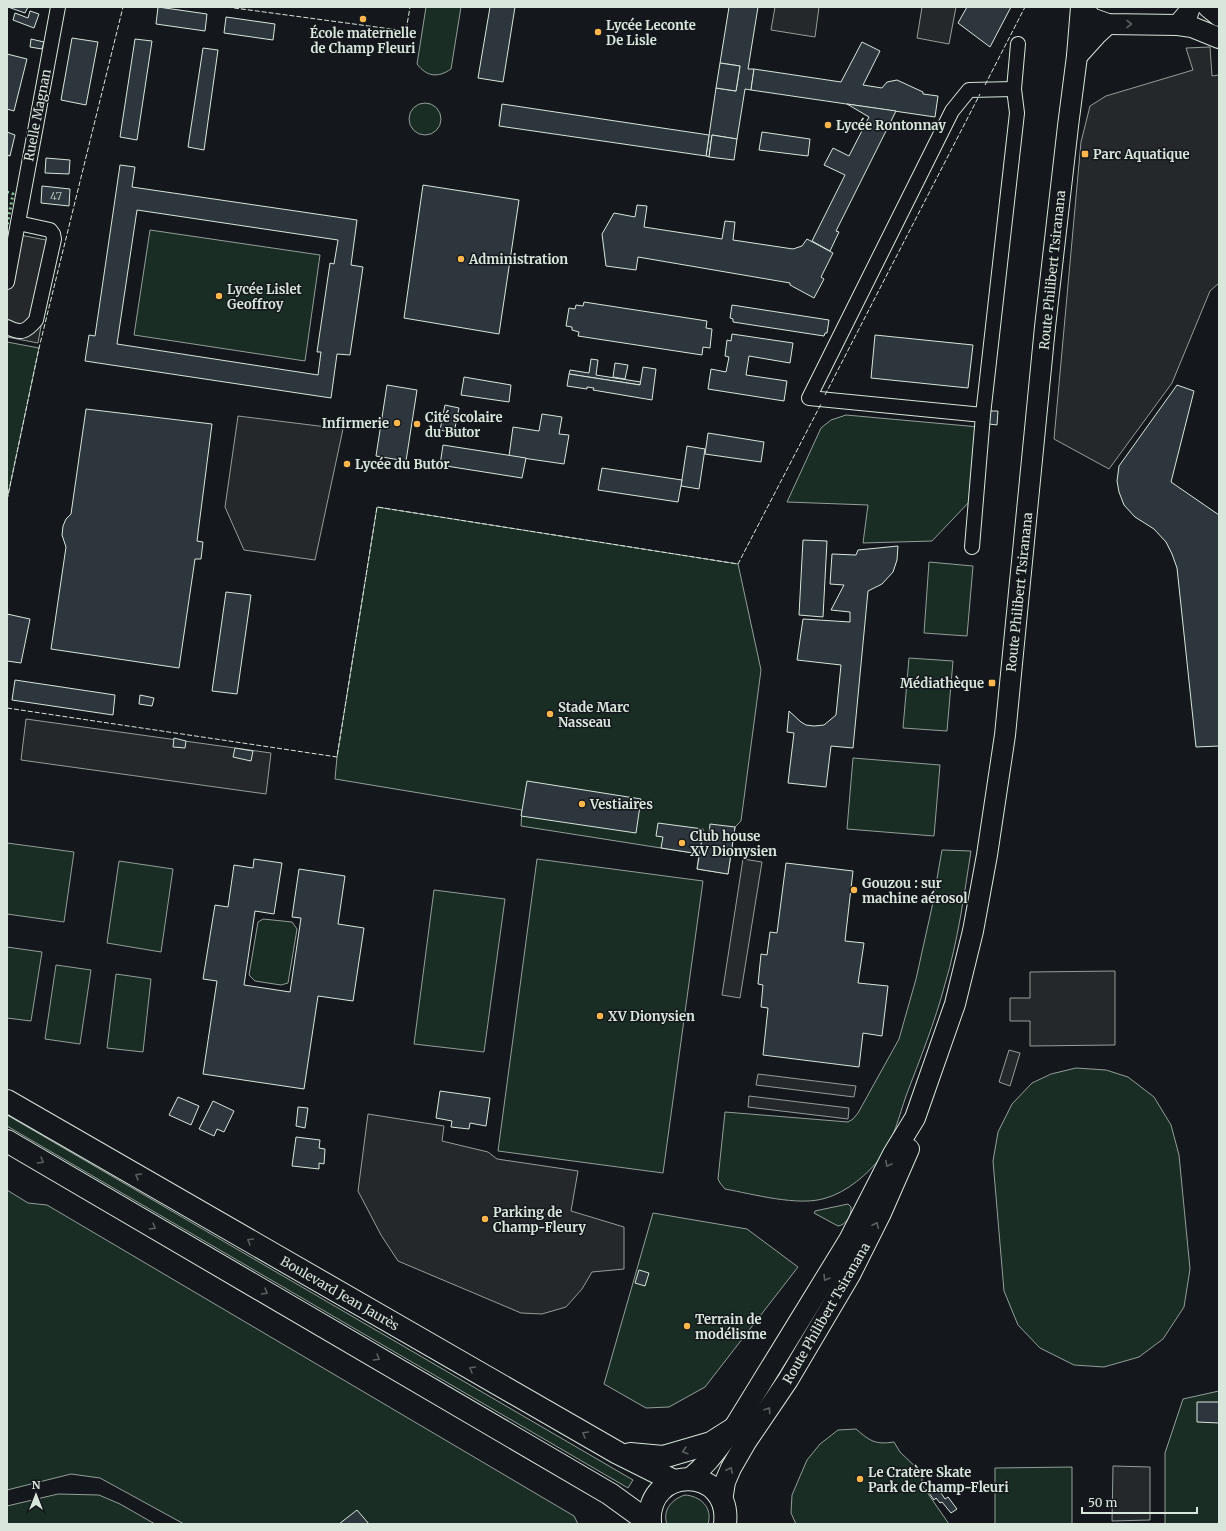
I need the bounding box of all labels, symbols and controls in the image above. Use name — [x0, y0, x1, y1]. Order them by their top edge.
marker: École maternelle de Champ Fleuri — [358, 14, 368, 24]
place label: Lycée Leconte De Lisle — [606, 17, 696, 49]
one-way arrow — [1126, 20, 1132, 28]
place label: École maternelle de Champ Fleuri — [310, 24, 416, 57]
marker: Lycée Leconte De Lisle — [593, 27, 603, 37]
street label: Ruelle Magnan — [20, 67, 55, 163]
place label: Lycée Rontonnay — [836, 117, 946, 134]
marker: Lycée Rontonnay — [823, 120, 833, 130]
place label: Parc Aquatique — [1093, 146, 1190, 163]
marker: Parc Aquatique — [1080, 149, 1090, 159]
house number: 47 — [50, 189, 62, 203]
street label: Route Philibert Tsiranana — [1036, 189, 1069, 351]
place label: Administration — [468, 251, 568, 268]
marker: Administration — [456, 254, 466, 264]
place label: Lycée Lislet Geoffroy — [227, 281, 303, 313]
marker: Lycée Lislet Geoffroy — [214, 291, 224, 301]
place label: Cité scolaire du Butor — [425, 409, 502, 441]
place label: Infirmerie — [322, 415, 389, 432]
marker: Infirmerie — [392, 418, 402, 428]
marker: Cité scolaire du Butor — [412, 419, 422, 429]
place label: Lycée du Butor — [355, 456, 450, 473]
marker: Lycée du Butor — [342, 459, 352, 469]
street label: Route Philibert Tsiranana — [1003, 511, 1036, 673]
place label: Médiathèque — [900, 675, 984, 692]
marker: Médiathèque — [987, 678, 997, 688]
place label: Stade Marc Nasseau — [558, 699, 630, 731]
marker: Stade Marc Nasseau — [545, 709, 555, 719]
place label: Vestiaires — [589, 796, 653, 813]
marker: Vestiaires — [577, 799, 587, 809]
place label: Club house XV Dionysien — [690, 828, 777, 860]
marker: Club house XV Dionysien — [677, 838, 687, 848]
place label: Gouzou : sur machine aérosol — [862, 875, 967, 907]
marker: Gouzou : sur machine aérosol — [849, 885, 859, 895]
place label: XV Dionysien — [608, 1008, 695, 1025]
marker: XV Dionysien — [595, 1011, 605, 1021]
one-way arrow — [37, 1156, 44, 1164]
one-way arrow — [885, 1160, 892, 1167]
one-way arrow — [135, 1174, 142, 1181]
place label: Parking de Champ-Fleury — [493, 1204, 586, 1236]
marker: Parking de Champ-Fleury — [480, 1214, 490, 1224]
one-way arrow — [149, 1222, 156, 1229]
one-way arrow — [871, 1222, 879, 1229]
one-way arrow — [247, 1239, 254, 1246]
street label: Route Philibert Tsiranana — [779, 1240, 874, 1387]
street label: Boulevard Jean Jaurès — [277, 1253, 402, 1334]
one-way arrow — [823, 1274, 830, 1281]
one-way arrow — [261, 1288, 268, 1295]
place label: Terrain de modélisme — [695, 1311, 767, 1343]
marker: Terrain de modélisme — [682, 1321, 692, 1331]
one-way arrow — [373, 1353, 380, 1360]
one-way arrow — [469, 1366, 476, 1373]
one-way arrow — [763, 1407, 770, 1414]
one-way arrow — [582, 1431, 589, 1438]
one-way arrow — [682, 1446, 689, 1455]
place label: Le Cratère Skate Park de Champ-Fleuri — [868, 1464, 1009, 1496]
one-way arrow — [725, 1467, 733, 1474]
marker: Le Cratère Skate Park de Champ-Fleuri — [855, 1474, 865, 1484]
north arrow — [16, 1475, 56, 1515]
text: N — [32, 1478, 41, 1492]
scale bar — [1082, 1489, 1197, 1515]
text: 50 m — [1088, 1495, 1117, 1510]

